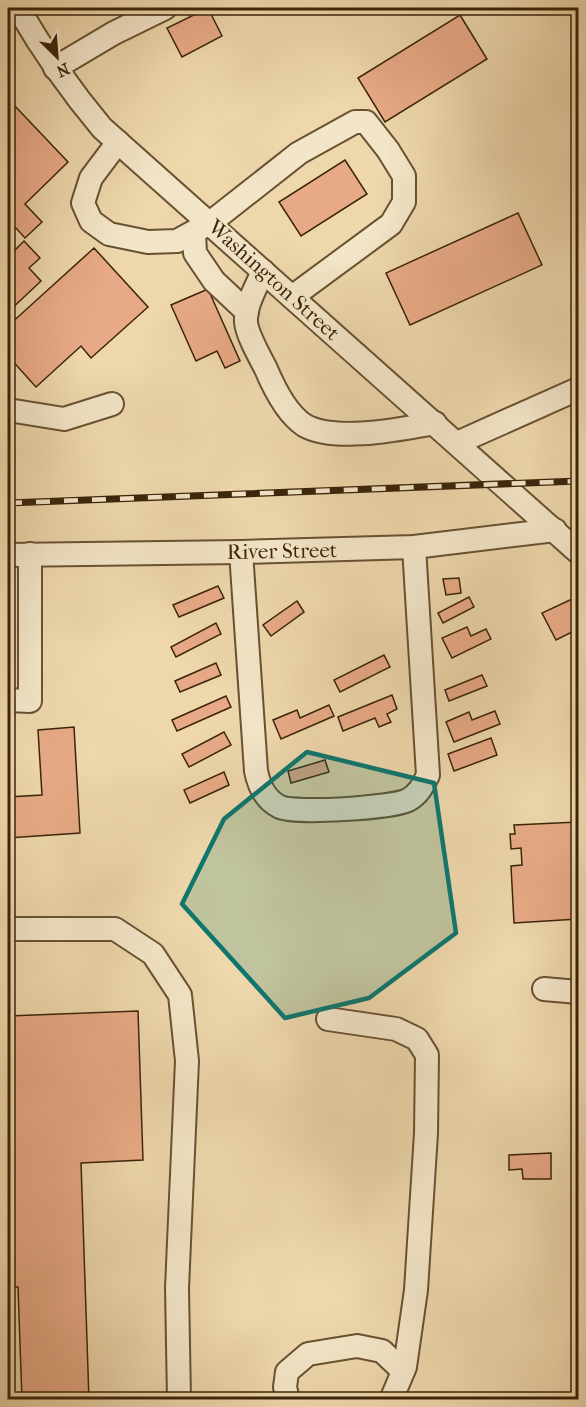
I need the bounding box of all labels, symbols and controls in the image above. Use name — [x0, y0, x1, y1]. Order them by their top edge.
north arrow — [27, 27, 87, 87]
text: N — [53, 59, 73, 82]
street label: Washington Street — [203, 214, 345, 346]
street label: River Street — [227, 538, 338, 564]

